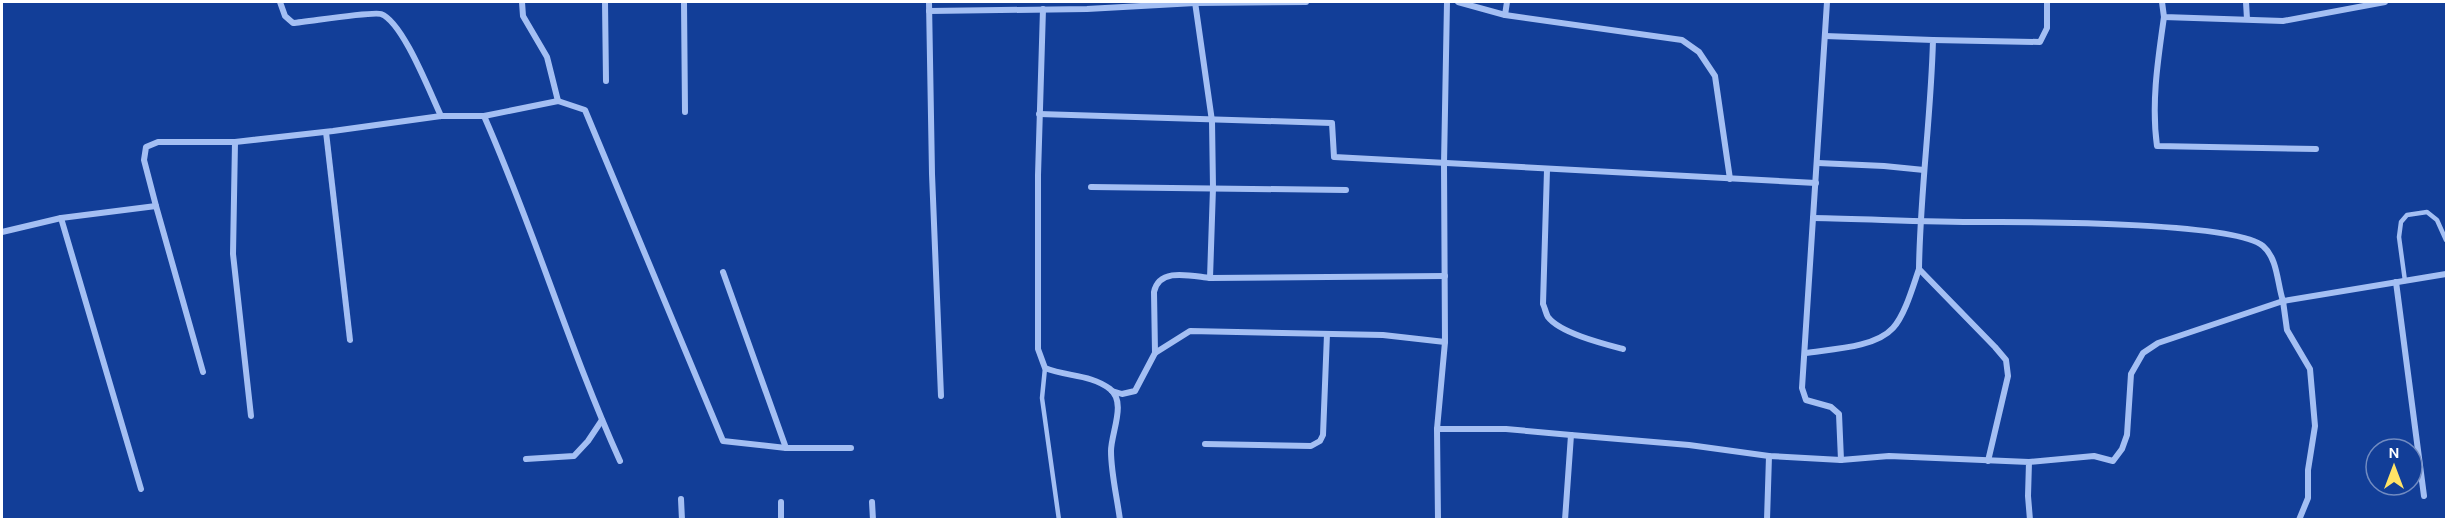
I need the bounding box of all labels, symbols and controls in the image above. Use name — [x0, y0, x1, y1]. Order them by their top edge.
north arrow — [2364, 437, 2424, 497]
text: N — [2388, 443, 2400, 462]

